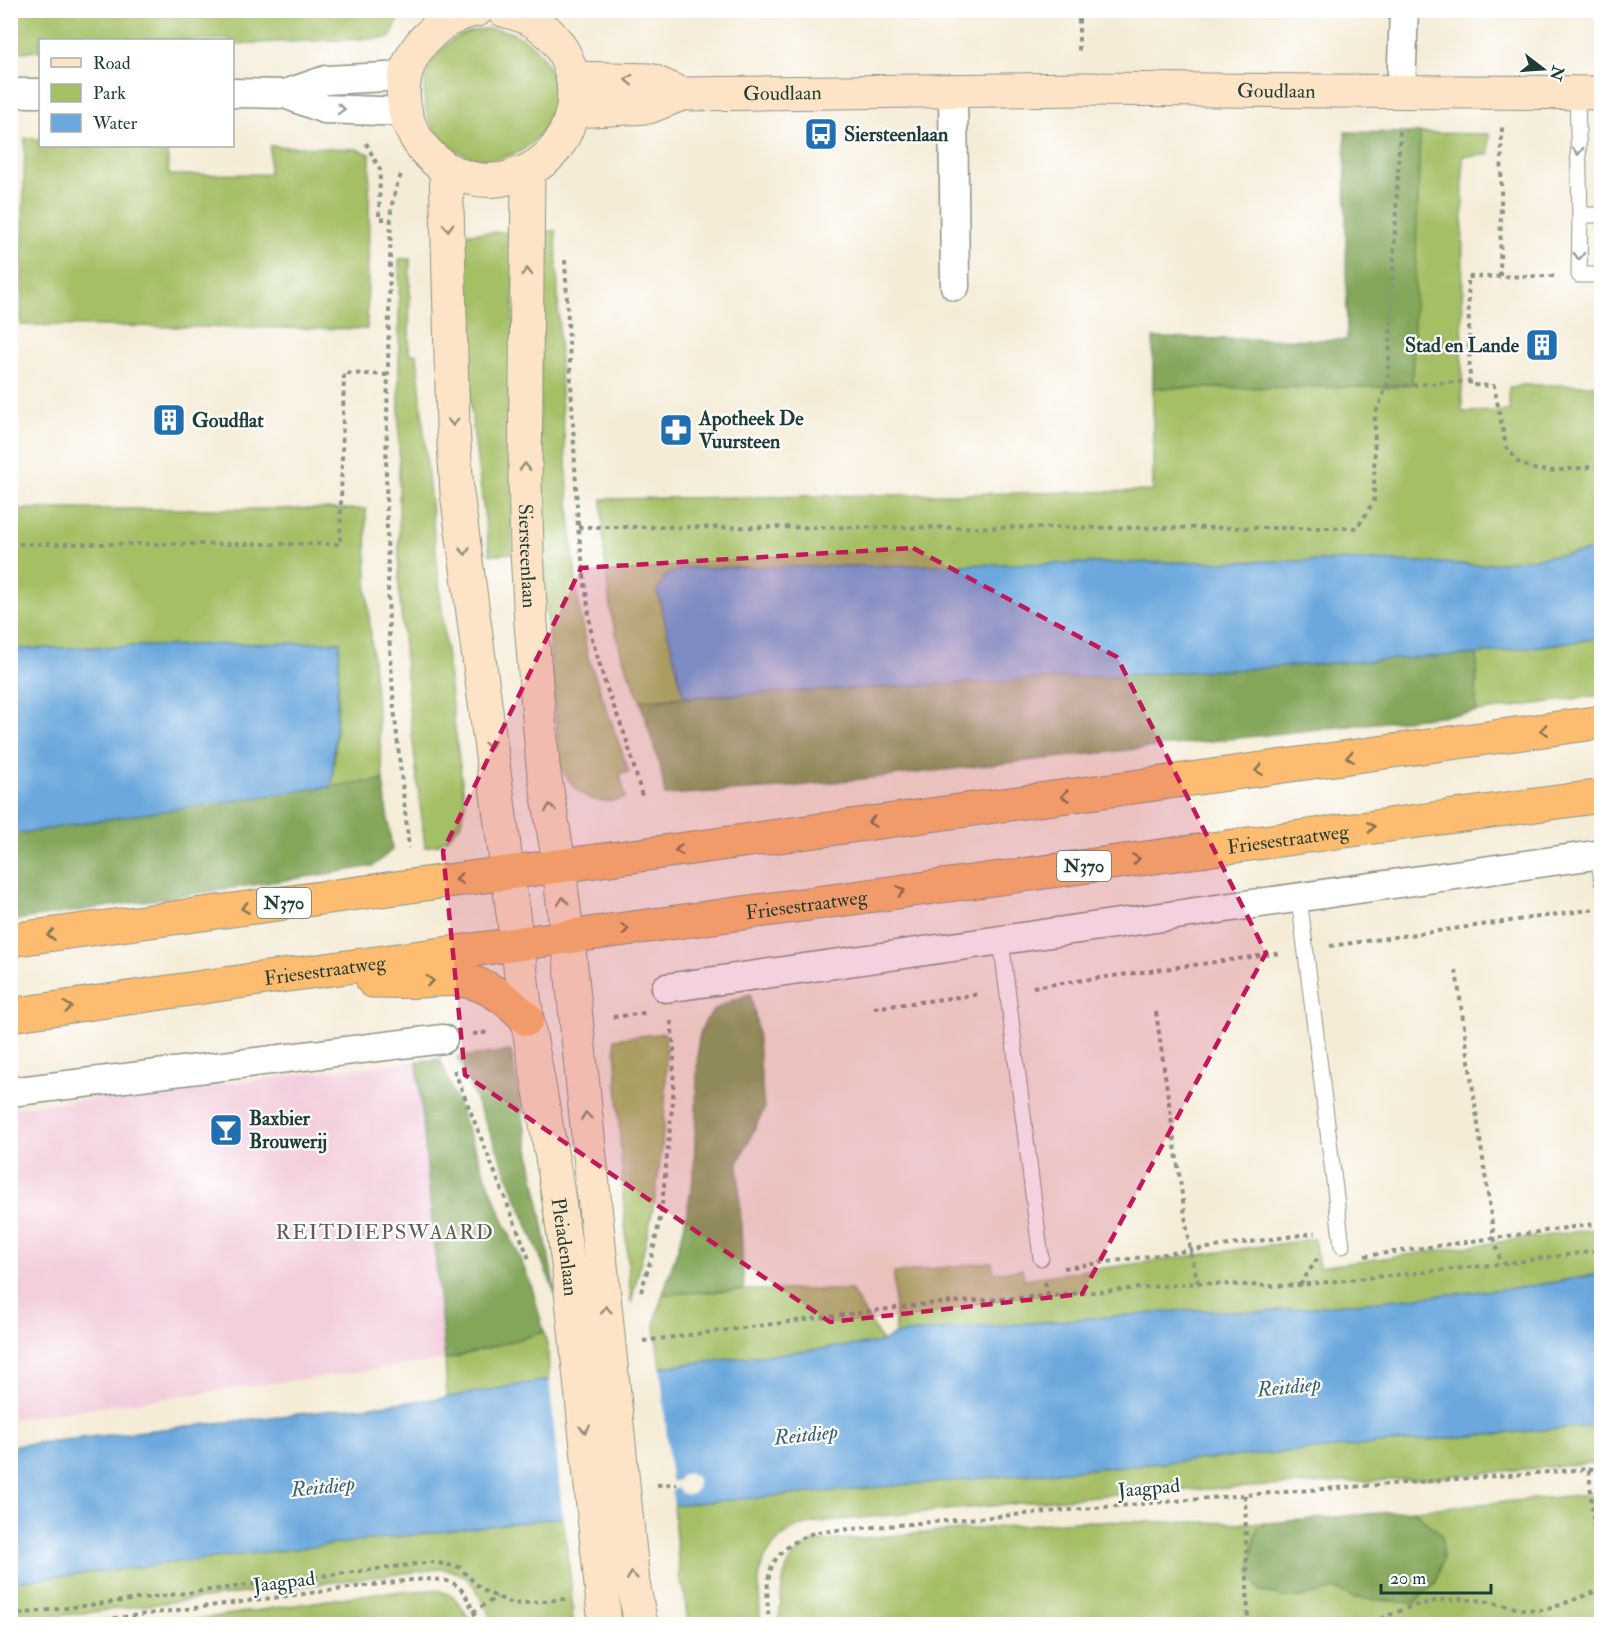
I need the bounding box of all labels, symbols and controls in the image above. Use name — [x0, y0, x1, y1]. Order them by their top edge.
legend — [39, 39, 234, 147]
north arrow — [1513, 39, 1573, 99]
text: Road — [93, 52, 131, 75]
text: N — [1545, 62, 1568, 84]
one-way arrow — [624, 73, 633, 86]
street label: Goudlaan — [1237, 78, 1316, 103]
street label: Goudlaan — [743, 80, 822, 106]
text: Park — [93, 82, 126, 105]
one-way arrow — [336, 103, 345, 116]
text: Water — [92, 112, 137, 135]
bus stop icon: Siersteenlaan — [803, 116, 839, 152]
place label: Siersteenlaan — [844, 122, 949, 147]
one-way arrow — [1572, 147, 1584, 156]
one-way arrow — [441, 223, 454, 232]
one-way arrow — [1573, 252, 1585, 261]
one-way arrow — [521, 267, 533, 276]
building icon: Stad en Lande — [1524, 327, 1560, 363]
place label: Stad en Lande — [1405, 333, 1520, 358]
building icon: Goudflat — [151, 402, 187, 438]
place label: Apotheek De Vuursteen — [698, 406, 804, 454]
place label: Goudflat — [192, 408, 264, 433]
pharmacy icon: Apotheek De Vuursteen — [658, 412, 694, 448]
one-way arrow — [446, 418, 459, 427]
one-way arrow — [519, 462, 531, 471]
street label: Siersteenlaan — [513, 503, 543, 609]
one-way arrow — [458, 547, 471, 556]
one-way arrow — [1539, 723, 1548, 735]
one-way arrow — [483, 740, 496, 749]
one-way arrow — [1346, 750, 1355, 762]
one-way arrow — [1254, 763, 1263, 775]
one-way arrow — [1061, 789, 1070, 801]
one-way arrow — [544, 803, 556, 812]
one-way arrow — [867, 815, 877, 828]
street label: Friesestraatweg — [1226, 818, 1351, 859]
one-way arrow — [1366, 822, 1375, 834]
one-way arrow — [674, 843, 684, 855]
road number: N370 — [1057, 851, 1111, 881]
one-way arrow — [1131, 854, 1141, 866]
one-way arrow — [454, 873, 463, 885]
street label: Friesestraatweg — [744, 884, 870, 925]
one-way arrow — [897, 886, 906, 898]
road number: N370 — [257, 888, 311, 918]
one-way arrow — [557, 897, 569, 906]
one-way arrow — [240, 902, 249, 914]
one-way arrow — [620, 923, 629, 936]
one-way arrow — [47, 928, 56, 940]
street label: Friesestraatweg — [262, 949, 388, 991]
one-way arrow — [425, 974, 434, 987]
one-way arrow — [64, 1001, 73, 1013]
place label: Baxbier Brouwerij — [249, 1106, 327, 1154]
one-way arrow — [580, 1111, 593, 1121]
bar icon: Baxbier Brouwerij — [208, 1112, 244, 1148]
street label: Pleiadenlaan — [546, 1196, 584, 1297]
district label: REITDIEPSWAARD — [276, 1219, 494, 1246]
one-way arrow — [600, 1305, 612, 1315]
water label: Reitdiep — [1255, 1370, 1322, 1404]
water label: Reitdiep — [772, 1418, 839, 1452]
one-way arrow — [578, 1425, 591, 1434]
water label: Reitdiep — [289, 1470, 356, 1504]
street label: Jaagpad — [1116, 1473, 1181, 1504]
scale bar — [1381, 1557, 1490, 1595]
street label: Jaagpad — [251, 1566, 317, 1599]
text: 20 m — [1390, 1567, 1426, 1590]
one-way arrow — [627, 1571, 639, 1580]

